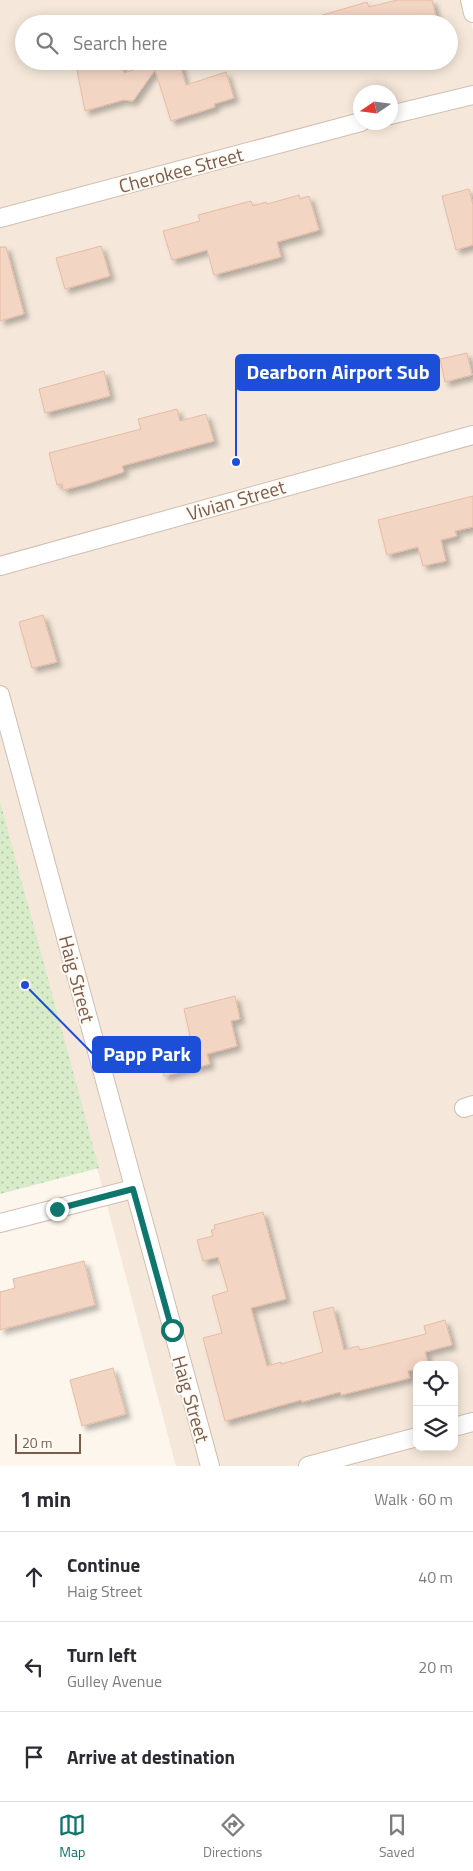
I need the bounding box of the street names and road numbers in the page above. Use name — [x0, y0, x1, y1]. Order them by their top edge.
street label: Cherokee Street — [115, 139, 247, 200]
street label: Vivian Street — [183, 472, 289, 527]
street label: Haig Street — [52, 932, 103, 1026]
street label: Haig Street — [165, 1352, 218, 1446]

